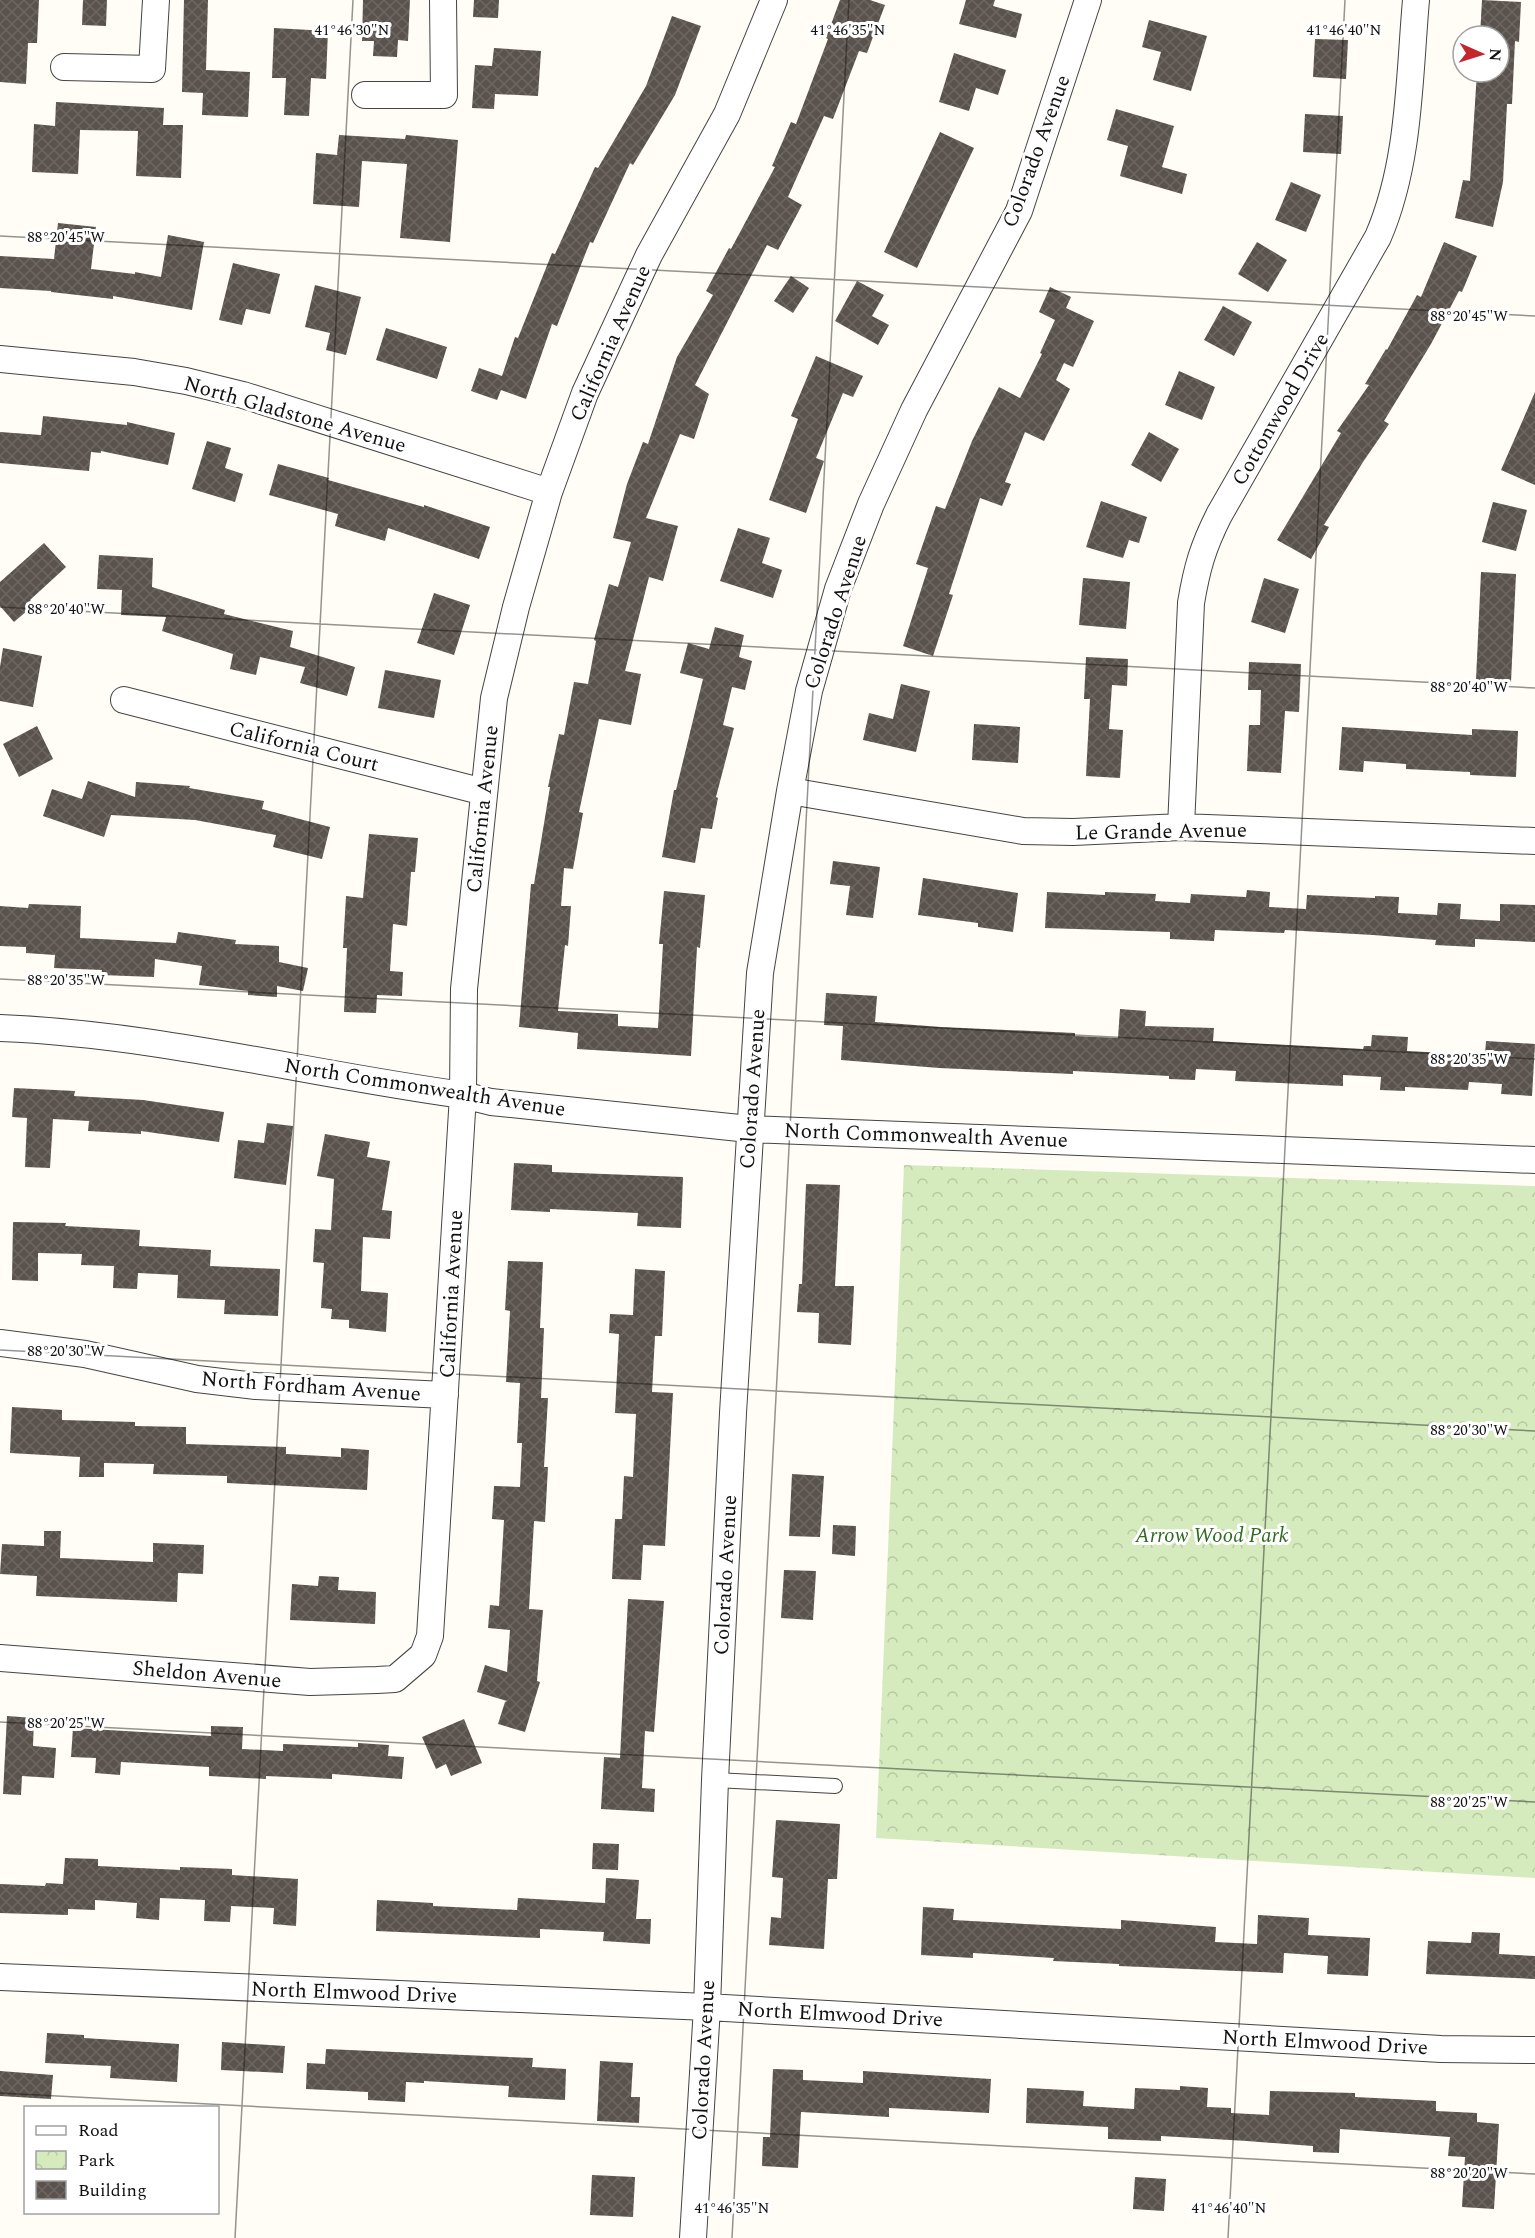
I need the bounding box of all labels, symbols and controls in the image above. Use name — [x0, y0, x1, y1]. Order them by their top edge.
text: 41°46'30"N — [315, 19, 390, 42]
text: 41°46'35"N — [811, 19, 886, 42]
text: 41°46'40"N — [1307, 19, 1382, 42]
north arrow — [1451, 24, 1511, 84]
text: N — [1483, 48, 1507, 62]
street label: Colorado Avenue — [994, 70, 1079, 232]
text: 88°20'45"W — [27, 226, 105, 249]
street label: California Avenue — [562, 260, 660, 427]
text: 88°20'45"W — [1430, 305, 1508, 328]
street label: Cottonwood Drive — [1224, 327, 1338, 492]
street label: North Gladstone Avenue — [180, 368, 410, 462]
street label: Colorado Avenue — [796, 531, 876, 694]
text: 88°20'40"W — [27, 598, 105, 621]
text: 88°20'40"W — [1430, 676, 1508, 699]
street label: California Court — [225, 713, 382, 781]
street label: California Avenue — [458, 724, 508, 895]
street label: Le Grande Avenue — [1075, 814, 1247, 850]
text: 88°20'35"W — [27, 969, 105, 992]
street label: Colorado Avenue — [731, 1008, 775, 1170]
text: 88°20'35"W — [1430, 1048, 1508, 1071]
street label: North Commonwealth Avenue — [282, 1050, 568, 1126]
street label: North Commonwealth Avenue — [783, 1115, 1068, 1157]
street label: California Avenue — [432, 1209, 472, 1379]
text: 88°20'30"W — [27, 1340, 105, 1363]
street label: North Fordham Avenue — [200, 1363, 422, 1411]
text: 88°20'30"W — [1430, 1419, 1508, 1442]
street label: Colorado Avenue — [706, 1494, 746, 1656]
park label: Arrow Wood Park — [1134, 1520, 1289, 1552]
street label: Sheldon Avenue — [131, 1653, 283, 1697]
text: 88°20'25"W — [27, 1712, 105, 1735]
text: 88°20'25"W — [1430, 1791, 1508, 1814]
street label: North Elmwood Drive — [250, 1973, 458, 2013]
street label: Colorado Avenue — [684, 1979, 724, 2141]
street label: North Elmwood Drive — [736, 1994, 944, 2036]
street label: North Elmwood Drive — [1221, 2022, 1429, 2064]
legend — [24, 2106, 219, 2214]
text: Road — [78, 2117, 119, 2144]
text: Park — [78, 2147, 115, 2174]
text: 88°20'20"W — [1430, 2162, 1508, 2185]
text: Building — [78, 2177, 147, 2204]
text: 41°46'35"N — [695, 2197, 770, 2220]
text: 41°46'40"N — [1192, 2197, 1267, 2220]

